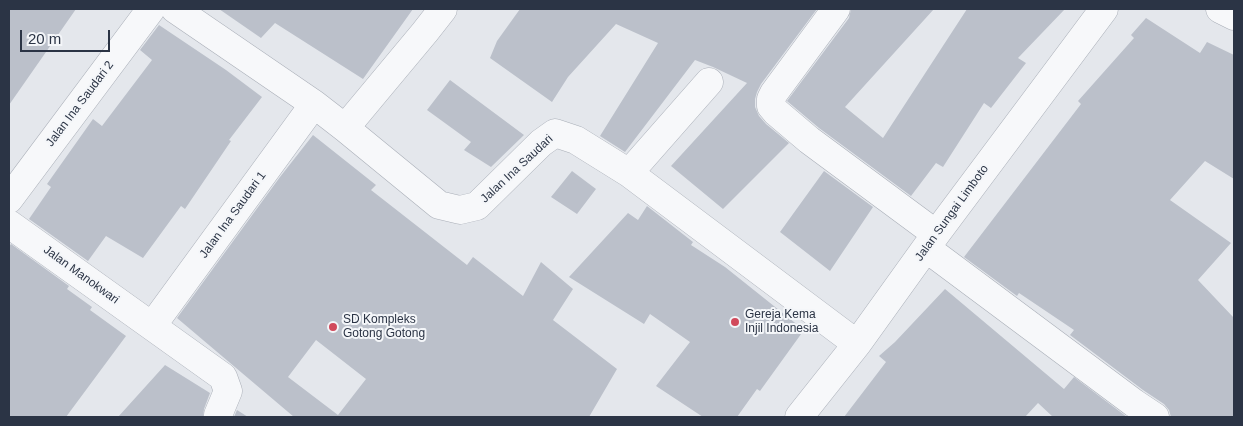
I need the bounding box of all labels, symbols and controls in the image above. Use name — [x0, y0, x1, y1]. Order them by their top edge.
scale bar — [22, 20, 112, 52]
text: 20 m — [28, 30, 61, 47]
street label: Jalan Ina Saudari 2 — [43, 58, 117, 150]
street label: Jalan Ina Saudari — [478, 132, 556, 206]
street label: Jalan Sungai Limboto — [912, 162, 992, 264]
street label: Jalan Ina Saudari 1 — [197, 169, 269, 261]
street label: Jalan Manokwari — [40, 243, 122, 307]
place label: Gereja Kema Injil Indonesia — [745, 308, 818, 336]
place label: SD Kompleks Gotong Gotong — [343, 313, 425, 341]
marker: Gereja Kema Injil Indonesia — [729, 316, 741, 328]
marker: SD Kompleks Gotong Gotong — [327, 321, 339, 333]

